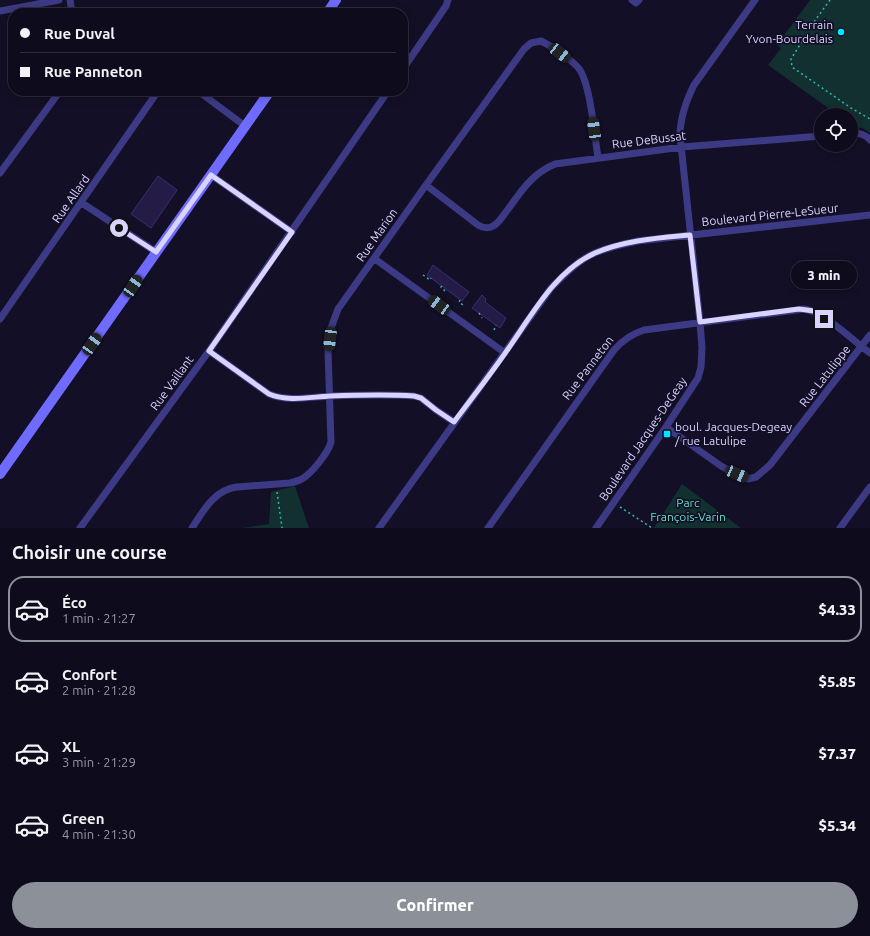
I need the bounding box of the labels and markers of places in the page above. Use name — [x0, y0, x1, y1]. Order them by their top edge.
place label: Terrain Yvon-Bourdelais — [746, 18, 833, 45]
marker: Terrain Yvon-Bourdelais — [836, 27, 846, 37]
place label: boul. Jacques-Degeay / rue Latulipe — [674, 420, 792, 447]
marker: boul. Jacques-Degeay / rue Latulipe — [662, 429, 672, 439]

